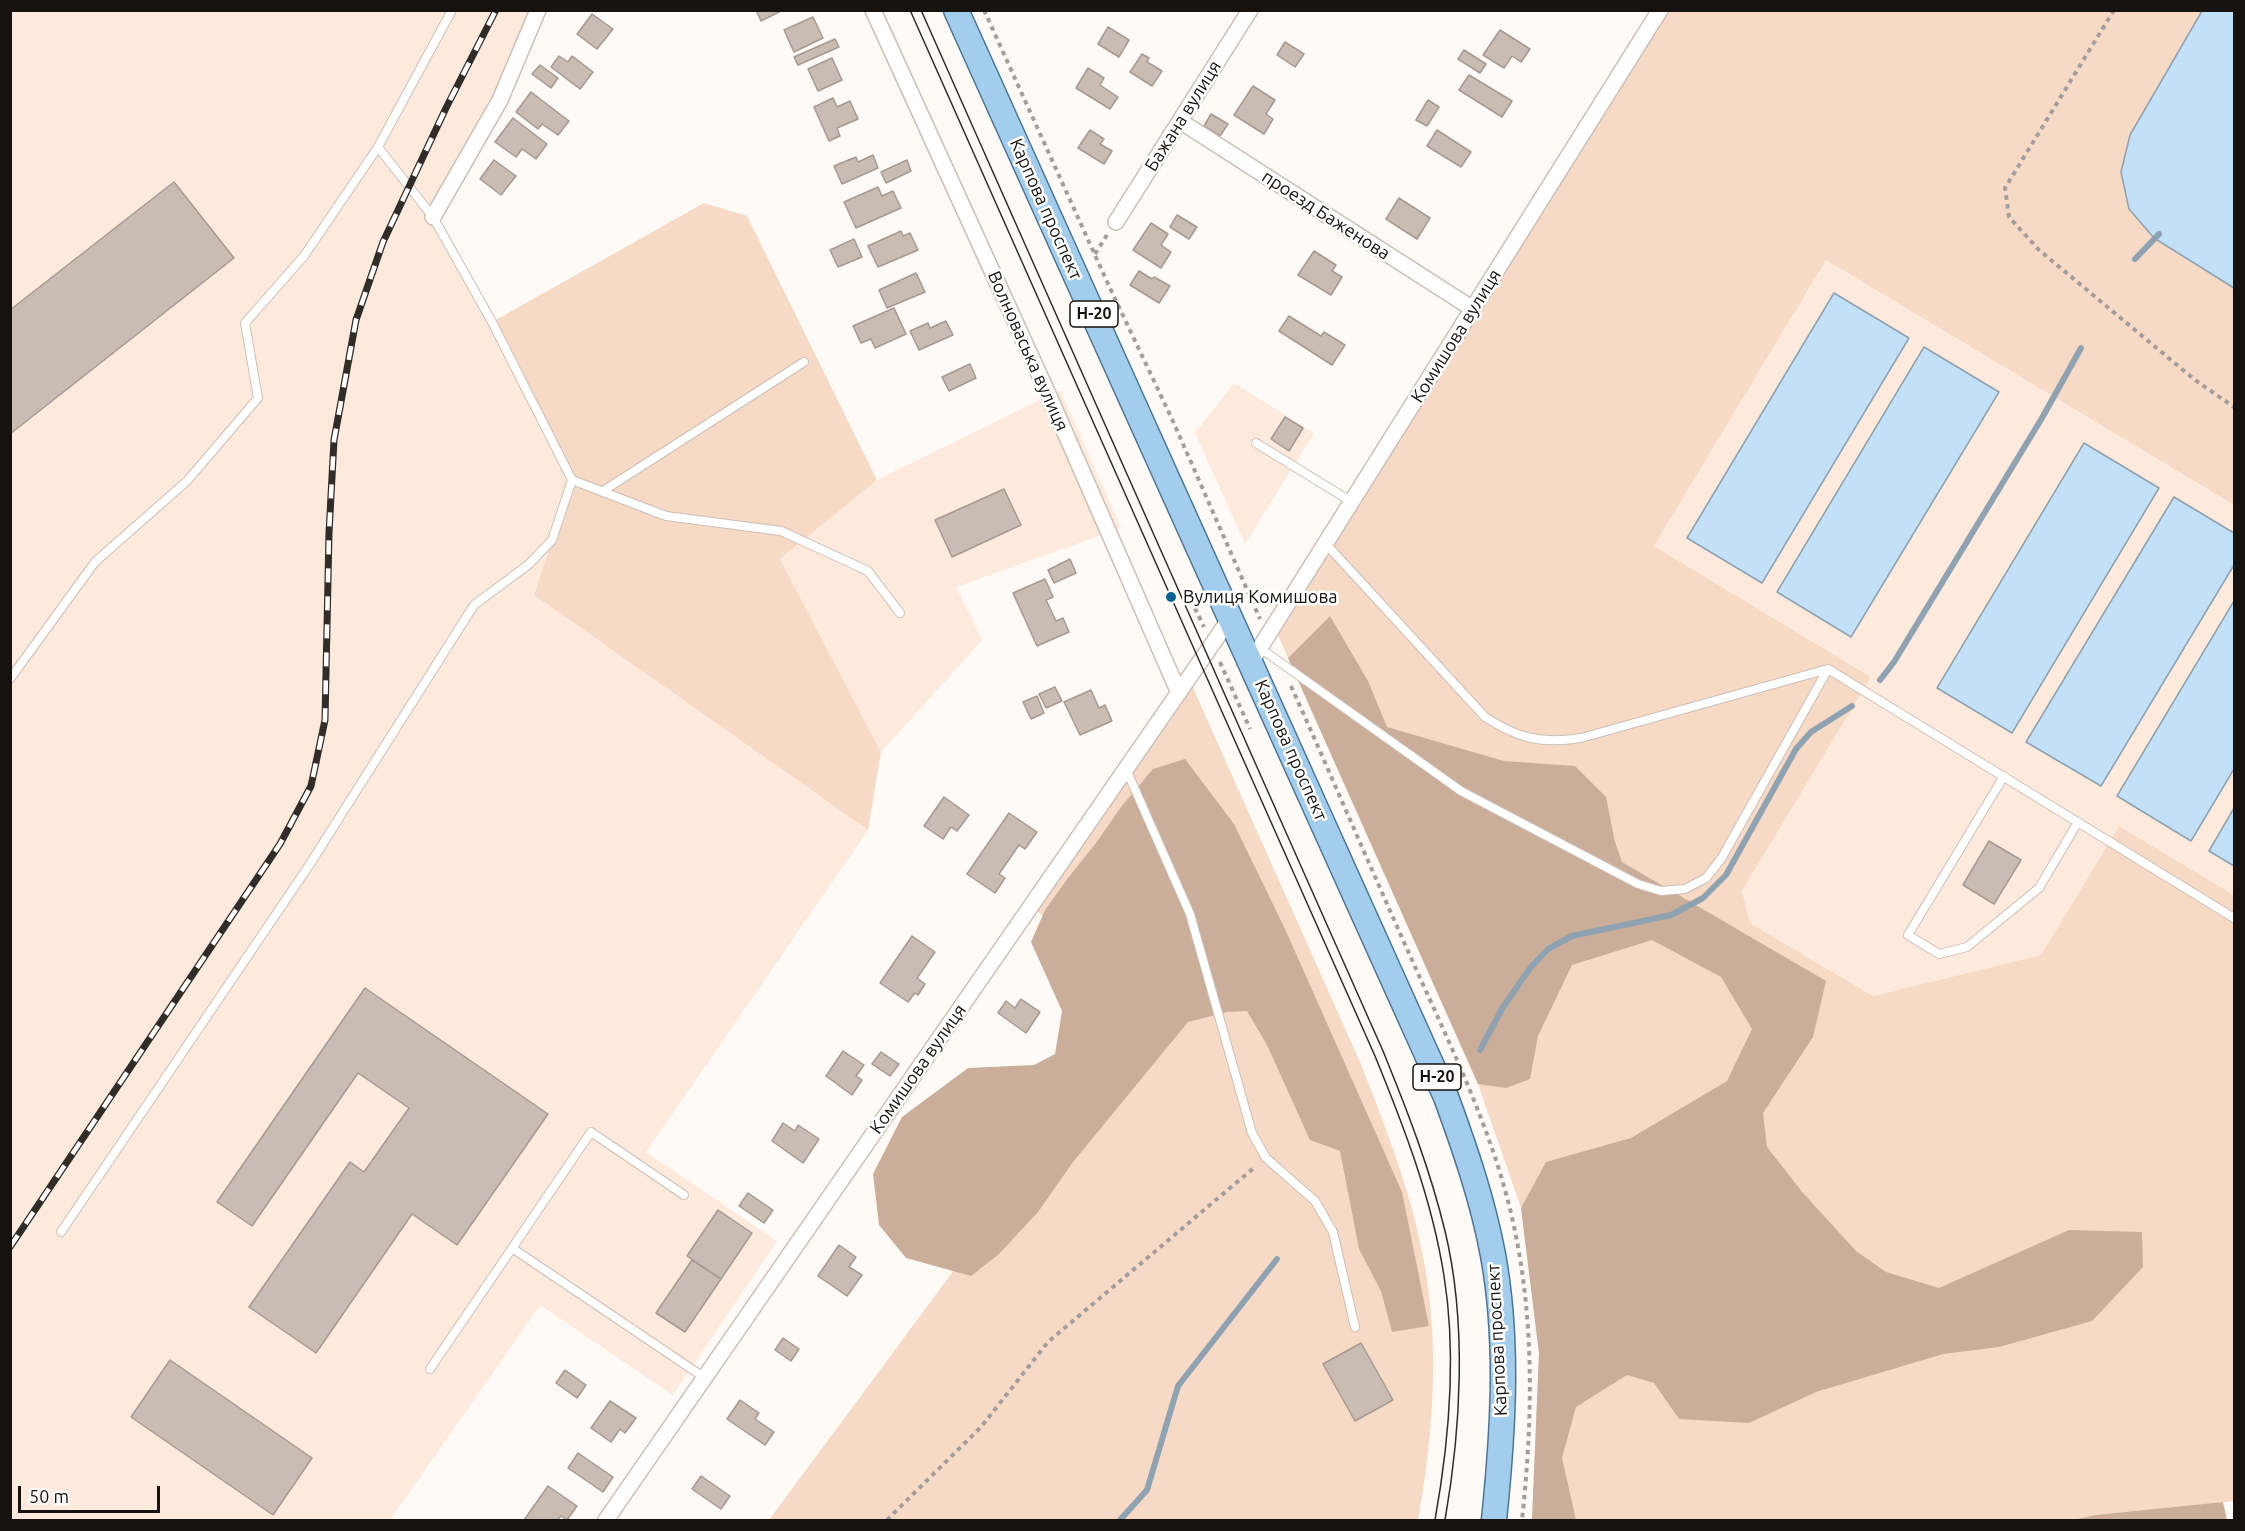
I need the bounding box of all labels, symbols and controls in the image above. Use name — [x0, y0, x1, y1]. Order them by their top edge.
street label: Бажана вулиця — [1140, 57, 1226, 175]
street label: Карпова проспект — [1005, 135, 1087, 283]
street label: проезд Баженова — [1258, 166, 1394, 264]
street label: Комишова вулиця — [1406, 265, 1506, 407]
street label: Волноваська вулиця — [983, 268, 1073, 434]
road number: Н-20 — [1070, 301, 1118, 327]
place label: Вулиця Комишова — [1183, 586, 1338, 608]
marker: Вулиця Комишова — [1164, 590, 1178, 604]
street label: Карпова проспект — [1250, 676, 1332, 824]
street label: Комишова вулиця — [865, 1000, 971, 1138]
road number: Н-20 — [1413, 1064, 1461, 1090]
street label: Карпова проспект — [1482, 1263, 1512, 1417]
scale bar — [21, 1474, 164, 1512]
text: 50 m — [29, 1486, 69, 1506]

